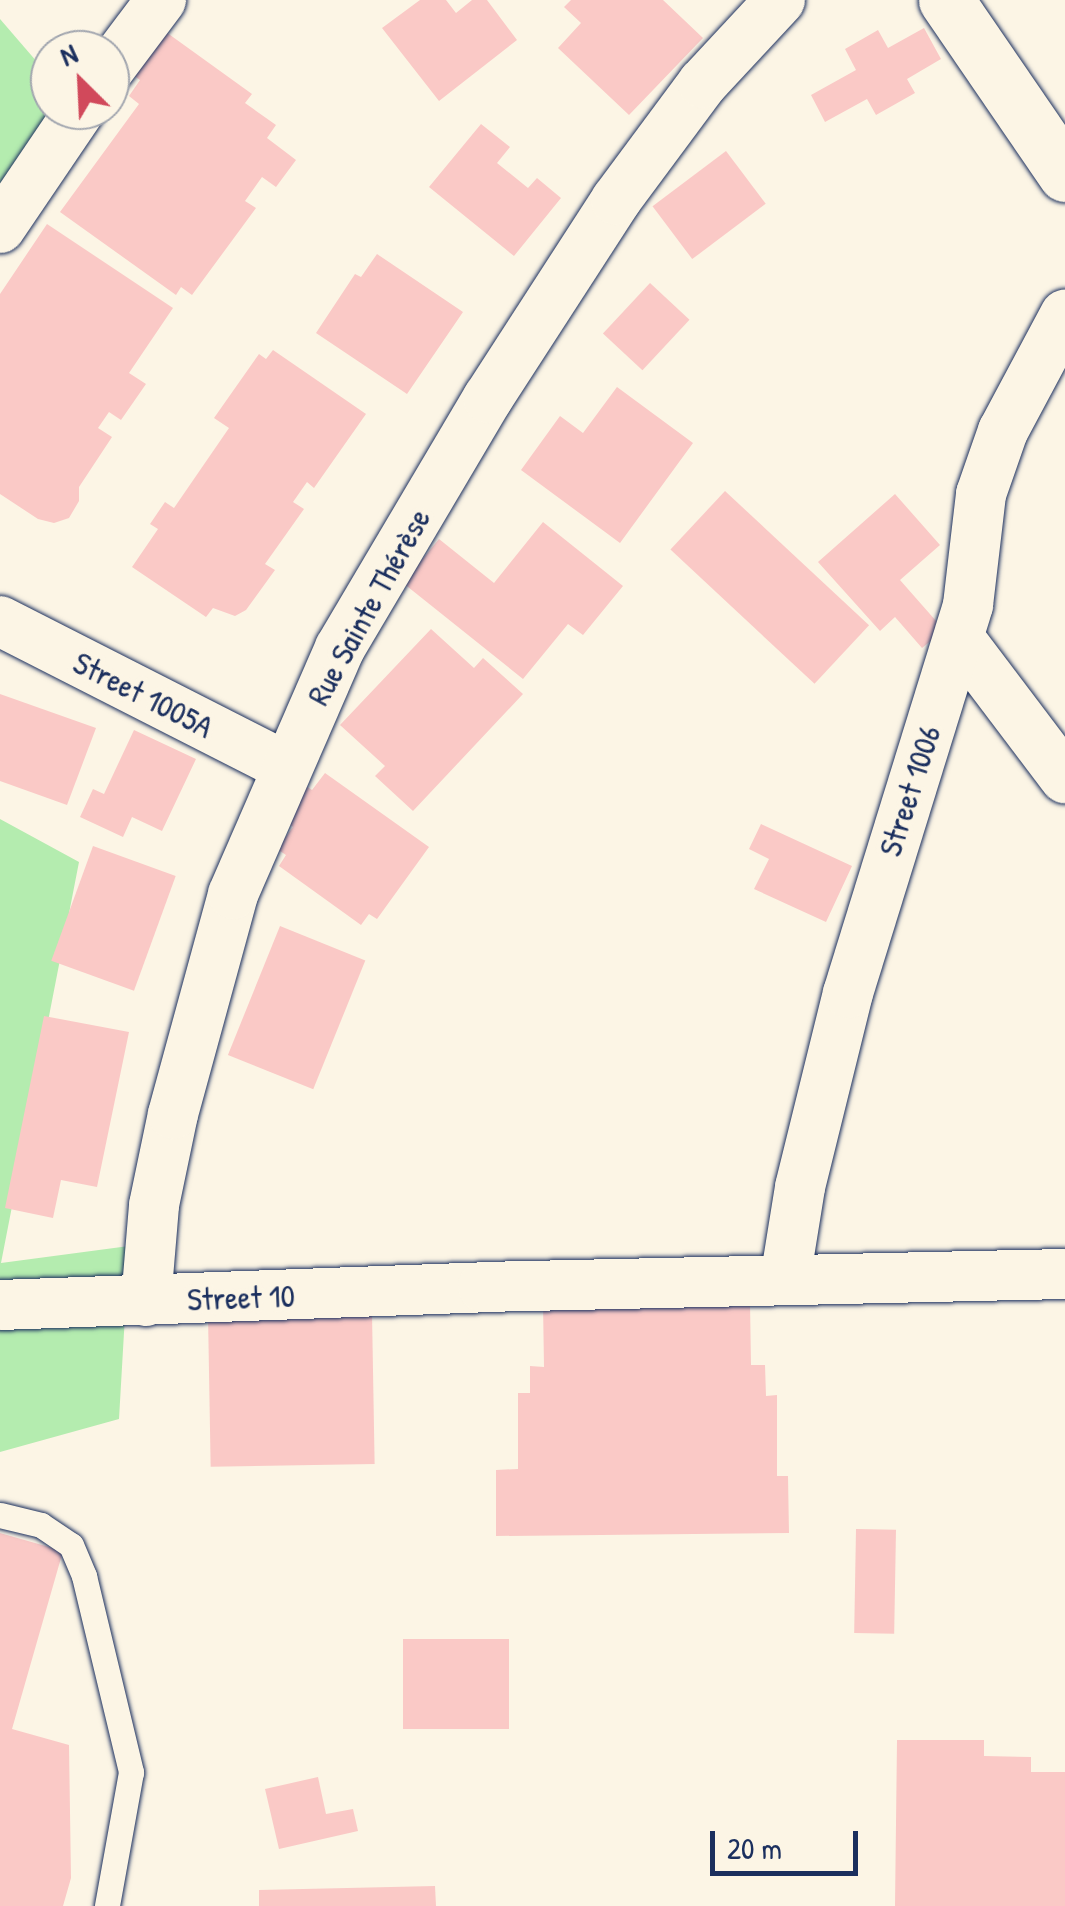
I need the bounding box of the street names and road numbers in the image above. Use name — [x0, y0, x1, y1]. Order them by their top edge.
street label: Rue Sainte Thérèse — [299, 502, 439, 712]
street label: Street 1005A — [67, 644, 219, 746]
street label: Street 1006 — [871, 721, 949, 861]
street label: Street 10 — [186, 1277, 296, 1319]

